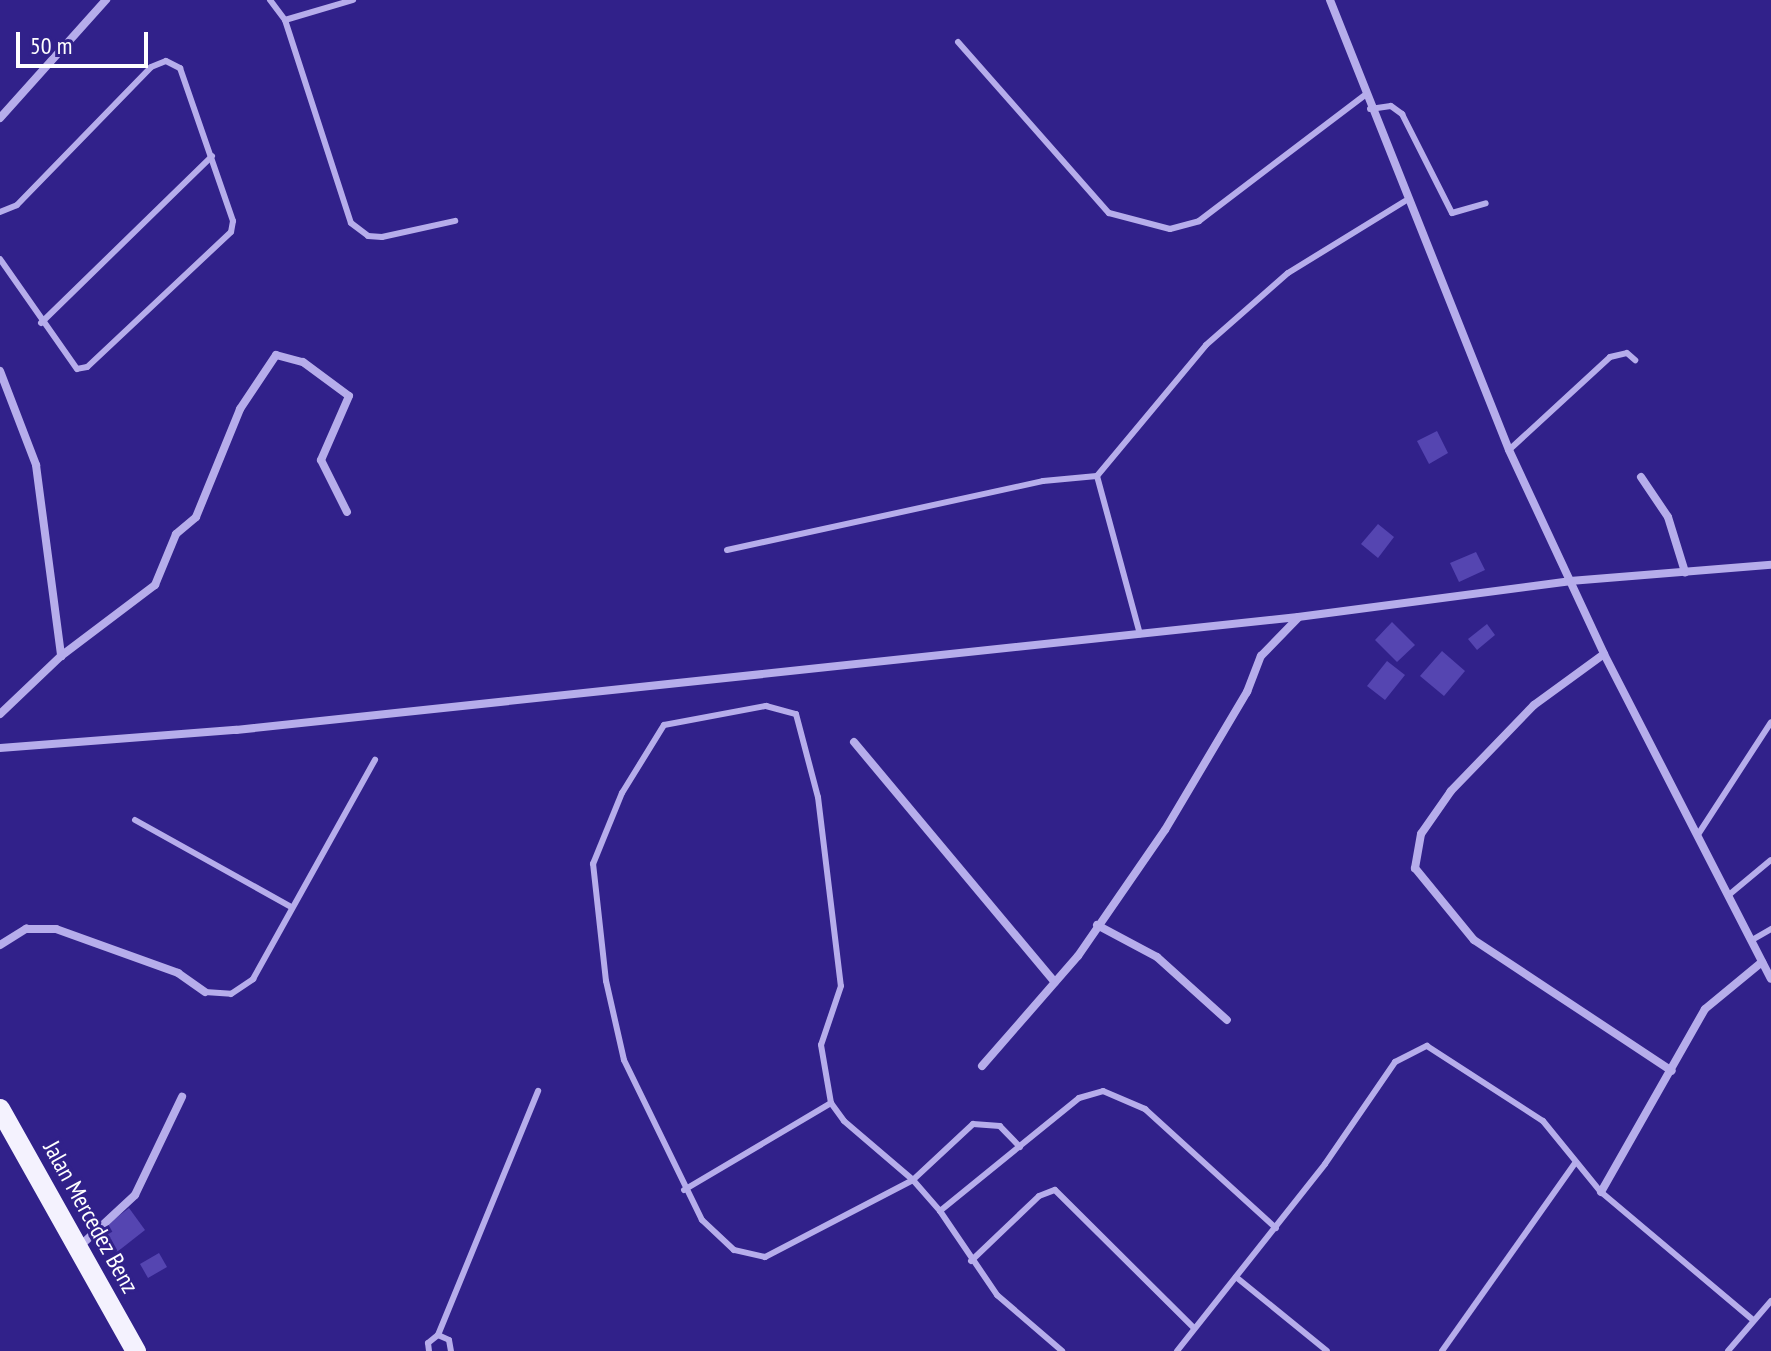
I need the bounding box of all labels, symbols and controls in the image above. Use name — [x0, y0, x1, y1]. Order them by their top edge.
scale bar — [20, 16, 152, 66]
text: 50 m — [30, 30, 72, 61]
street label: Jalan Mercedez Benz — [37, 1136, 145, 1298]

